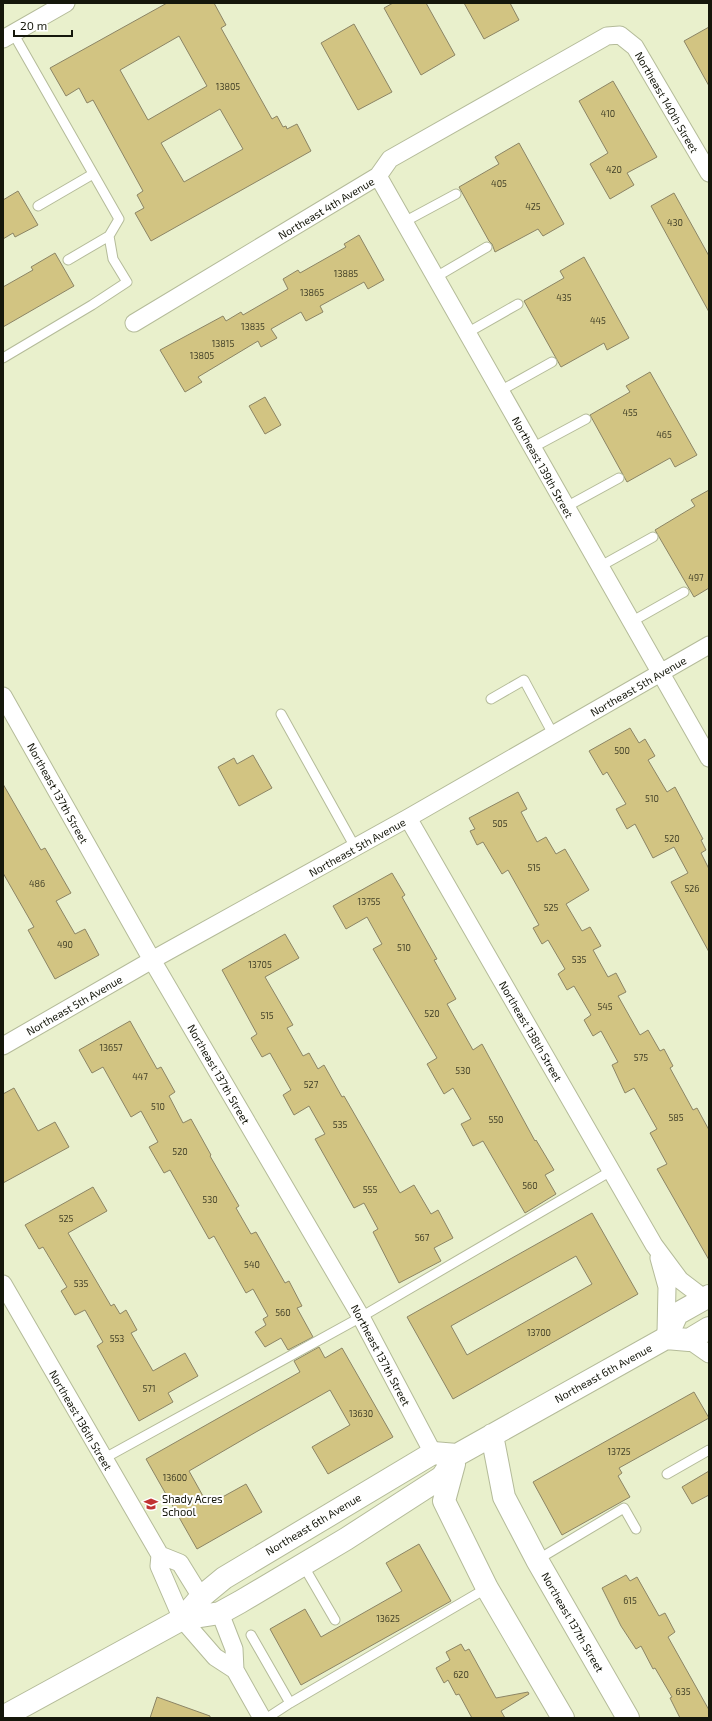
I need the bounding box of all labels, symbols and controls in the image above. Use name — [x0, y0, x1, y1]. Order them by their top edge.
scale bar — [14, 12, 72, 38]
text: 20 m — [20, 18, 47, 32]
street label: Northeast 140th Street — [633, 49, 701, 155]
house number: 13805 — [216, 81, 240, 92]
house number: 410 — [601, 108, 615, 119]
house number: 420 — [606, 164, 622, 175]
street label: Northeast 4th Avenue — [276, 174, 376, 242]
house number: 405 — [491, 178, 507, 189]
house number: 425 — [525, 201, 541, 212]
house number: 430 — [667, 217, 683, 228]
house number: 13885 — [334, 268, 358, 279]
house number: 13865 — [300, 287, 324, 298]
house number: 435 — [556, 292, 572, 303]
house number: 445 — [590, 315, 606, 326]
house number: 13835 — [241, 321, 265, 332]
house number: 13815 — [212, 338, 234, 349]
house number: 13805 — [190, 350, 214, 361]
house number: 455 — [622, 407, 638, 418]
street label: Northeast 139th Street — [510, 414, 576, 520]
house number: 465 — [656, 429, 672, 440]
house number: 497 — [688, 572, 704, 583]
street label: Northeast 5th Avenue — [588, 653, 688, 719]
street label: Northeast 137th Street — [25, 740, 91, 846]
house number: 500 — [614, 745, 630, 756]
house number: 510 — [645, 793, 659, 804]
street label: Northeast 5th Avenue — [306, 815, 408, 879]
house number: 505 — [492, 818, 508, 829]
house number: 520 — [664, 833, 680, 844]
house number: 515 — [527, 862, 541, 873]
house number: 486 — [29, 878, 45, 889]
house number: 526 — [684, 883, 700, 894]
house number: 13755 — [358, 896, 381, 907]
house number: 525 — [544, 902, 559, 913]
house number: 490 — [57, 939, 73, 950]
house number: 510 — [397, 942, 411, 953]
house number: 535 — [572, 954, 586, 965]
house number: 13705 — [248, 959, 272, 970]
street label: Northeast 5th Avenue — [24, 972, 124, 1038]
street label: Northeast 138th Street — [497, 978, 565, 1084]
house number: 545 — [597, 1001, 613, 1012]
house number: 520 — [424, 1008, 440, 1019]
house number: 515 — [260, 1010, 274, 1021]
street label: Northeast 137th Street — [185, 1022, 253, 1126]
house number: 13657 — [99, 1042, 123, 1053]
house number: 575 — [634, 1052, 648, 1063]
house number: 530 — [455, 1065, 471, 1076]
house number: 447 — [132, 1071, 148, 1082]
house number: 527 — [304, 1079, 319, 1090]
house number: 510 — [151, 1101, 165, 1112]
house number: 585 — [668, 1112, 684, 1123]
house number: 550 — [488, 1114, 504, 1125]
house number: 535 — [333, 1119, 347, 1130]
house number: 520 — [172, 1146, 188, 1157]
house number: 560 — [522, 1180, 538, 1191]
house number: 555 — [363, 1184, 377, 1195]
house number: 530 — [202, 1194, 218, 1205]
house number: 525 — [59, 1213, 74, 1224]
house number: 567 — [415, 1232, 430, 1243]
house number: 540 — [244, 1259, 260, 1270]
house number: 535 — [74, 1278, 88, 1289]
street label: Northeast 137th Street — [349, 1302, 413, 1408]
house number: 560 — [275, 1307, 291, 1318]
house number: 13700 — [527, 1327, 551, 1338]
house number: 553 — [110, 1333, 124, 1344]
street label: Northeast 6th Avenue — [552, 1341, 654, 1405]
street label: Northeast 136th Street — [47, 1368, 115, 1472]
house number: 571 — [142, 1383, 156, 1394]
house number: 13630 — [349, 1408, 373, 1419]
house number: 13725 — [607, 1446, 631, 1457]
house number: 13600 — [163, 1472, 187, 1483]
street label: Northeast 6th Avenue — [263, 1490, 363, 1558]
place label: Shady Acres School — [162, 1492, 223, 1518]
school or university icon: Shady Acres School — [143, 1496, 159, 1512]
street label: Northeast 137th Street — [539, 1570, 607, 1674]
house number: 615 — [623, 1595, 637, 1606]
house number: 13625 — [376, 1613, 400, 1624]
house number: 620 — [453, 1669, 469, 1680]
house number: 635 — [676, 1686, 691, 1697]

